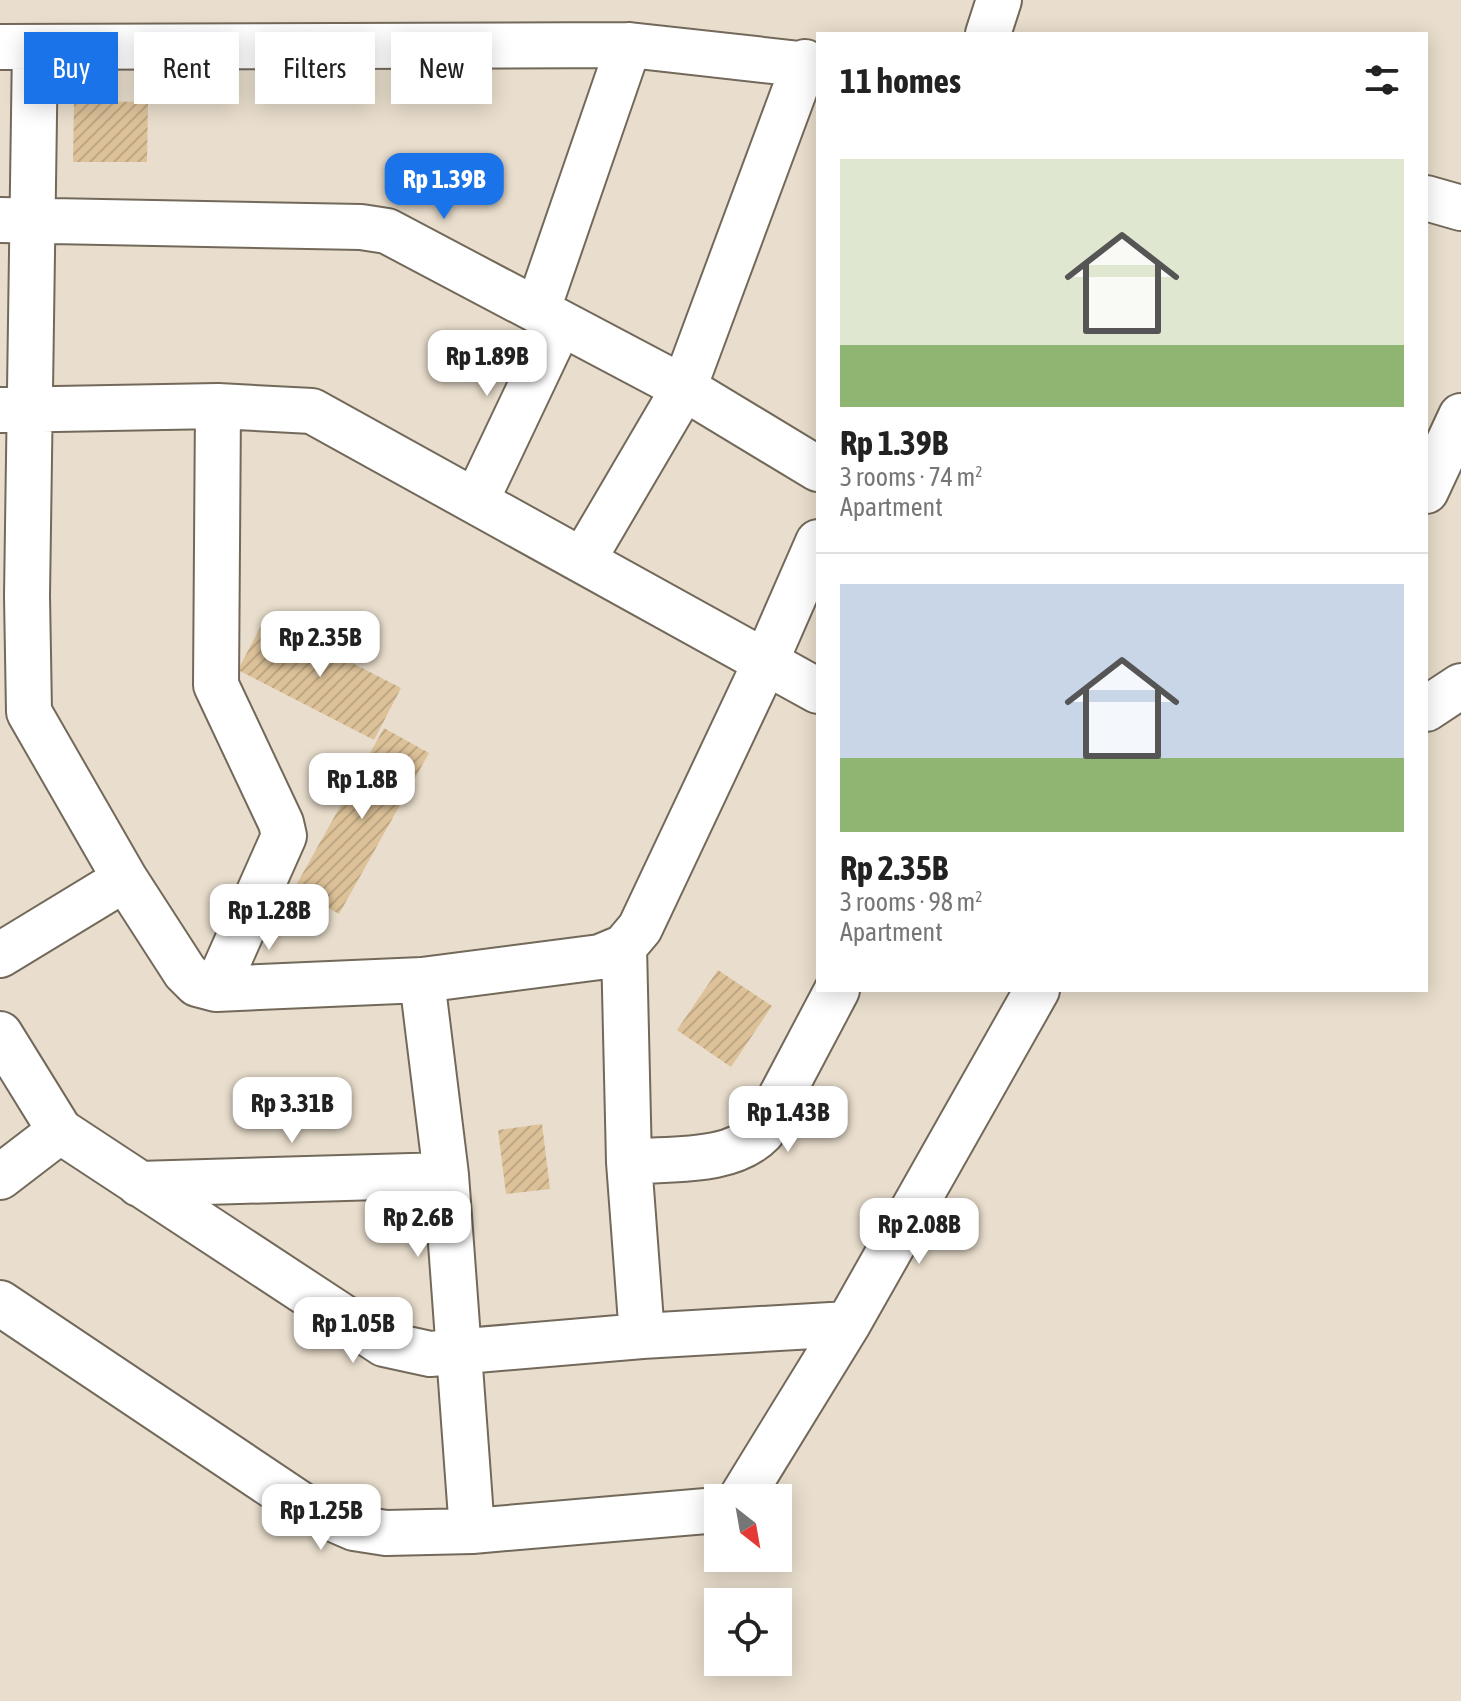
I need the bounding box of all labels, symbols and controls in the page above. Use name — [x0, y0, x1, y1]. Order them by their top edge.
chip: Buy — [24, 32, 118, 104]
chip: Rent — [134, 32, 239, 104]
chip: Filters — [255, 32, 375, 104]
chip: New — [391, 32, 492, 104]
icon: filters — [1360, 58, 1404, 102]
text: 11 homes — [840, 61, 961, 100]
pin: Rp 1.39B — [361, 153, 527, 221]
text: Rp 1.39B — [403, 164, 485, 194]
icon: home — [1050, 211, 1194, 355]
pin: Rp 1.89B — [404, 330, 570, 398]
text: Rp 1.89B — [446, 341, 528, 371]
text: Rp 1.39B — [840, 423, 948, 462]
text: 3 rooms · 74 m² — [840, 462, 982, 492]
text: Apartment — [840, 492, 943, 522]
pin: Rp 2.35B — [237, 611, 403, 679]
text: Rp 2.35B — [279, 622, 361, 652]
icon: home — [1050, 636, 1194, 780]
pin: Rp 1.8B — [288, 753, 436, 821]
text: Rp 1.8B — [327, 764, 397, 794]
text: Rp 2.35B — [840, 848, 948, 887]
pin: Rp 1.28B — [186, 884, 352, 952]
text: 3 rooms · 98 m² — [840, 887, 982, 917]
text: Rp 1.28B — [228, 895, 310, 925]
text: Apartment — [840, 917, 943, 947]
pin: Rp 3.31B — [209, 1077, 375, 1145]
pin: Rp 1.43B — [705, 1086, 871, 1154]
text: Rp 3.31B — [251, 1088, 333, 1118]
text: Rp 1.43B — [747, 1097, 829, 1127]
pin: Rp 2.6B — [344, 1191, 492, 1259]
pin: Rp 2.08B — [836, 1198, 1002, 1266]
text: Rp 2.6B — [383, 1202, 453, 1232]
text: Rp 2.08B — [878, 1209, 960, 1239]
pin: Rp 1.05B — [270, 1297, 436, 1365]
text: Rp 1.05B — [312, 1308, 394, 1338]
pin: Rp 1.25B — [238, 1484, 404, 1552]
north arrow — [704, 1484, 792, 1572]
map controls — [704, 1484, 792, 1676]
text: Rp 1.25B — [280, 1495, 362, 1525]
button: locate — [704, 1588, 792, 1676]

